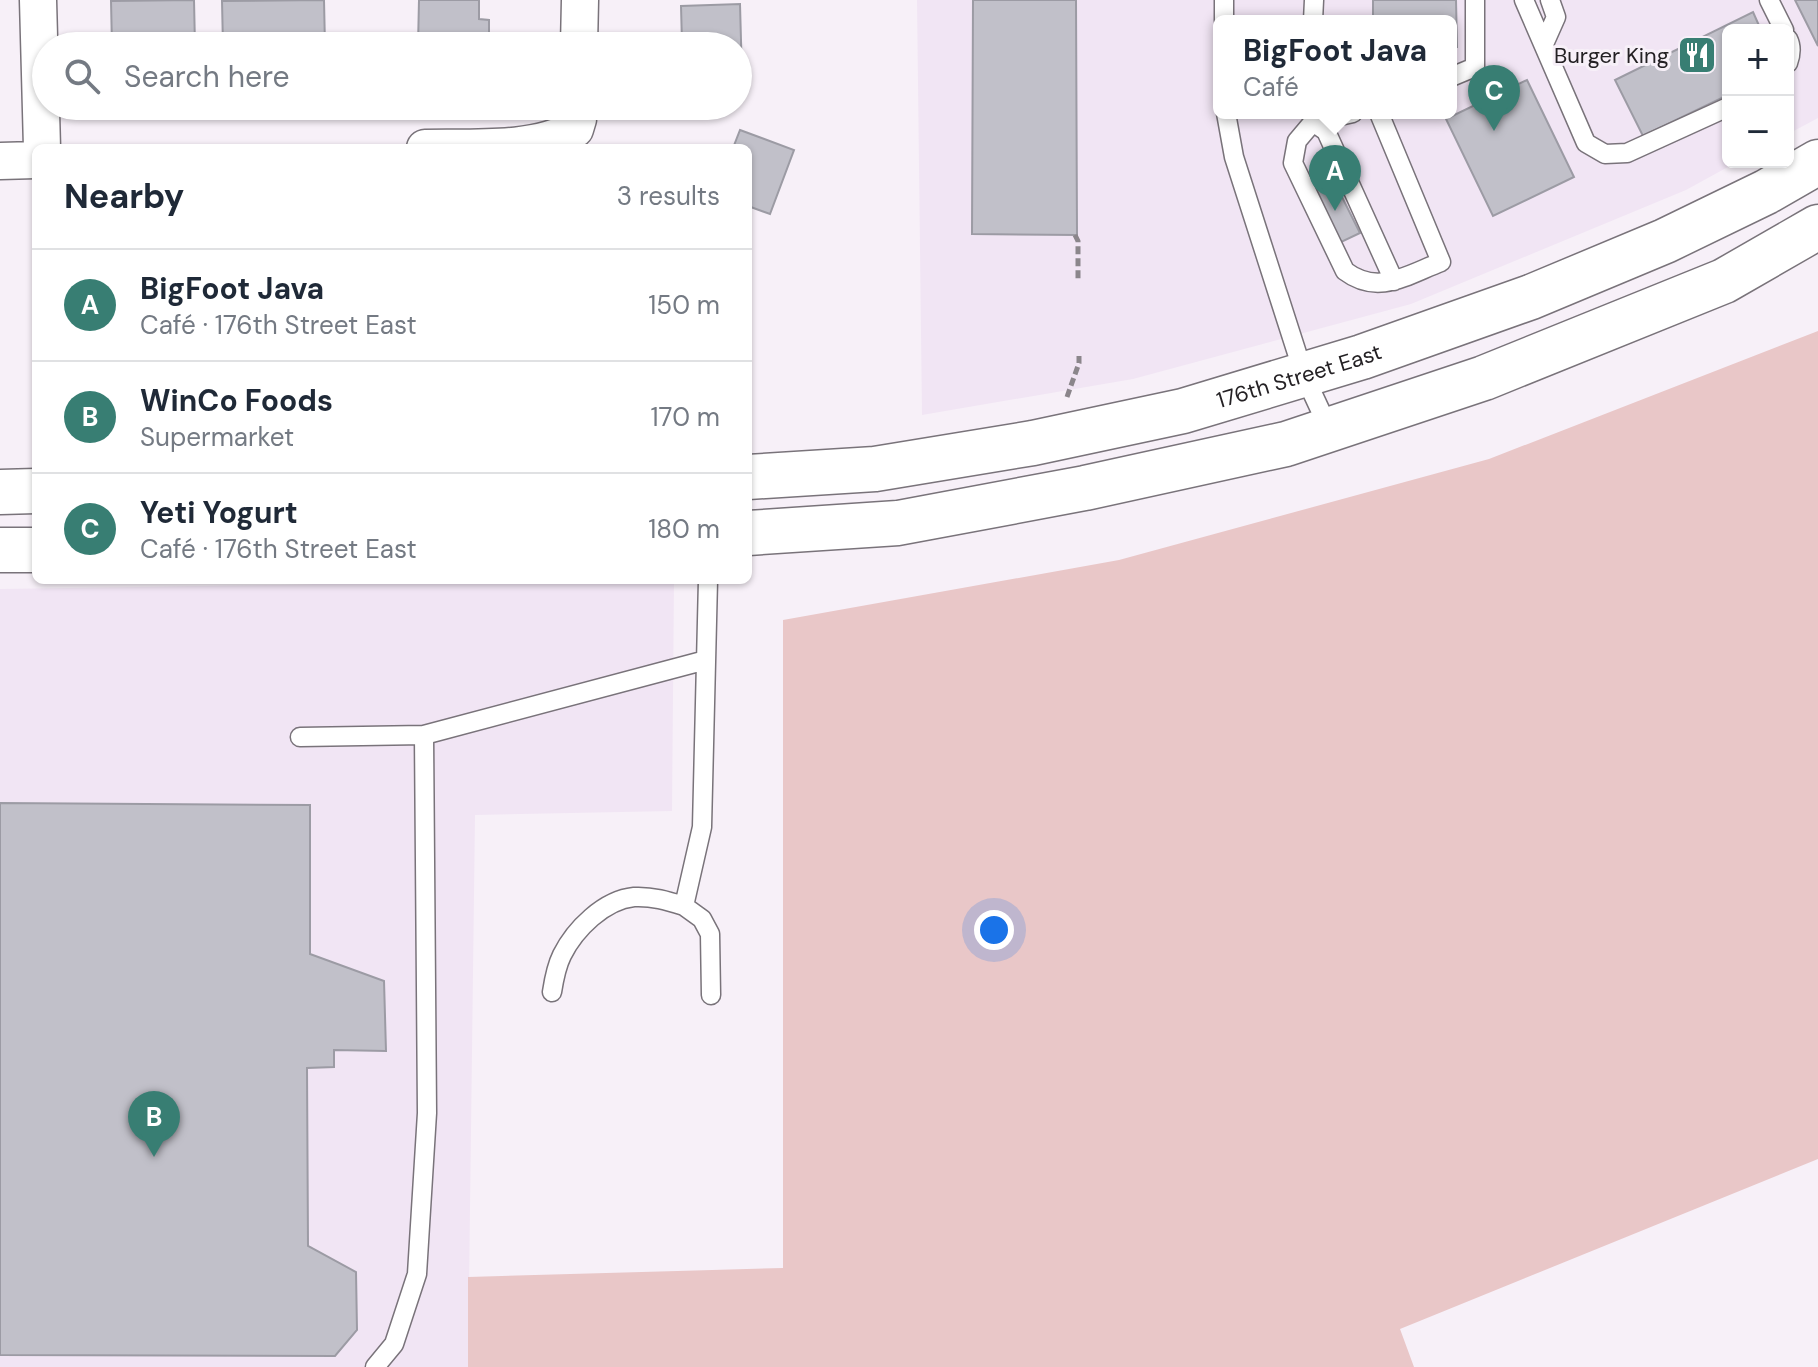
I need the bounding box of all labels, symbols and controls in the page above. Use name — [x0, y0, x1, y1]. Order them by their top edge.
popup — [1213, 15, 1457, 119]
map controls — [1722, 24, 1794, 168]
button: + — [1722, 24, 1794, 96]
text: BigFoot Java — [1243, 31, 1427, 70]
search box — [32, 32, 752, 120]
restaurant icon: Burger King — [1676, 34, 1718, 76]
place label: Burger King — [1554, 41, 1669, 70]
icon: search — [60, 54, 104, 98]
text: Search here — [124, 57, 290, 96]
pin: C — [1468, 65, 1520, 131]
text: Café — [1243, 70, 1299, 104]
button: − — [1722, 96, 1794, 168]
pin: A — [1309, 145, 1361, 211]
text: Nearby — [64, 174, 184, 219]
text: 3 results — [617, 179, 720, 213]
text: BigFoot Java — [140, 269, 324, 308]
text: A — [81, 288, 99, 322]
text: 150 m — [648, 288, 720, 322]
text: Café · 176th Street East — [140, 308, 417, 342]
street label: 176th Street East — [1213, 337, 1386, 415]
text: WinCo Foods — [140, 381, 333, 420]
text: B — [82, 400, 98, 434]
text: 170 m — [651, 400, 720, 434]
text: Supermarket — [140, 420, 294, 454]
text: Yeti Yogurt — [140, 493, 298, 532]
text: C — [80, 512, 100, 546]
text: 180 m — [648, 512, 720, 546]
text: Café · 176th Street East — [140, 532, 417, 566]
your location — [974, 910, 1014, 950]
pin: B — [128, 1091, 180, 1157]

